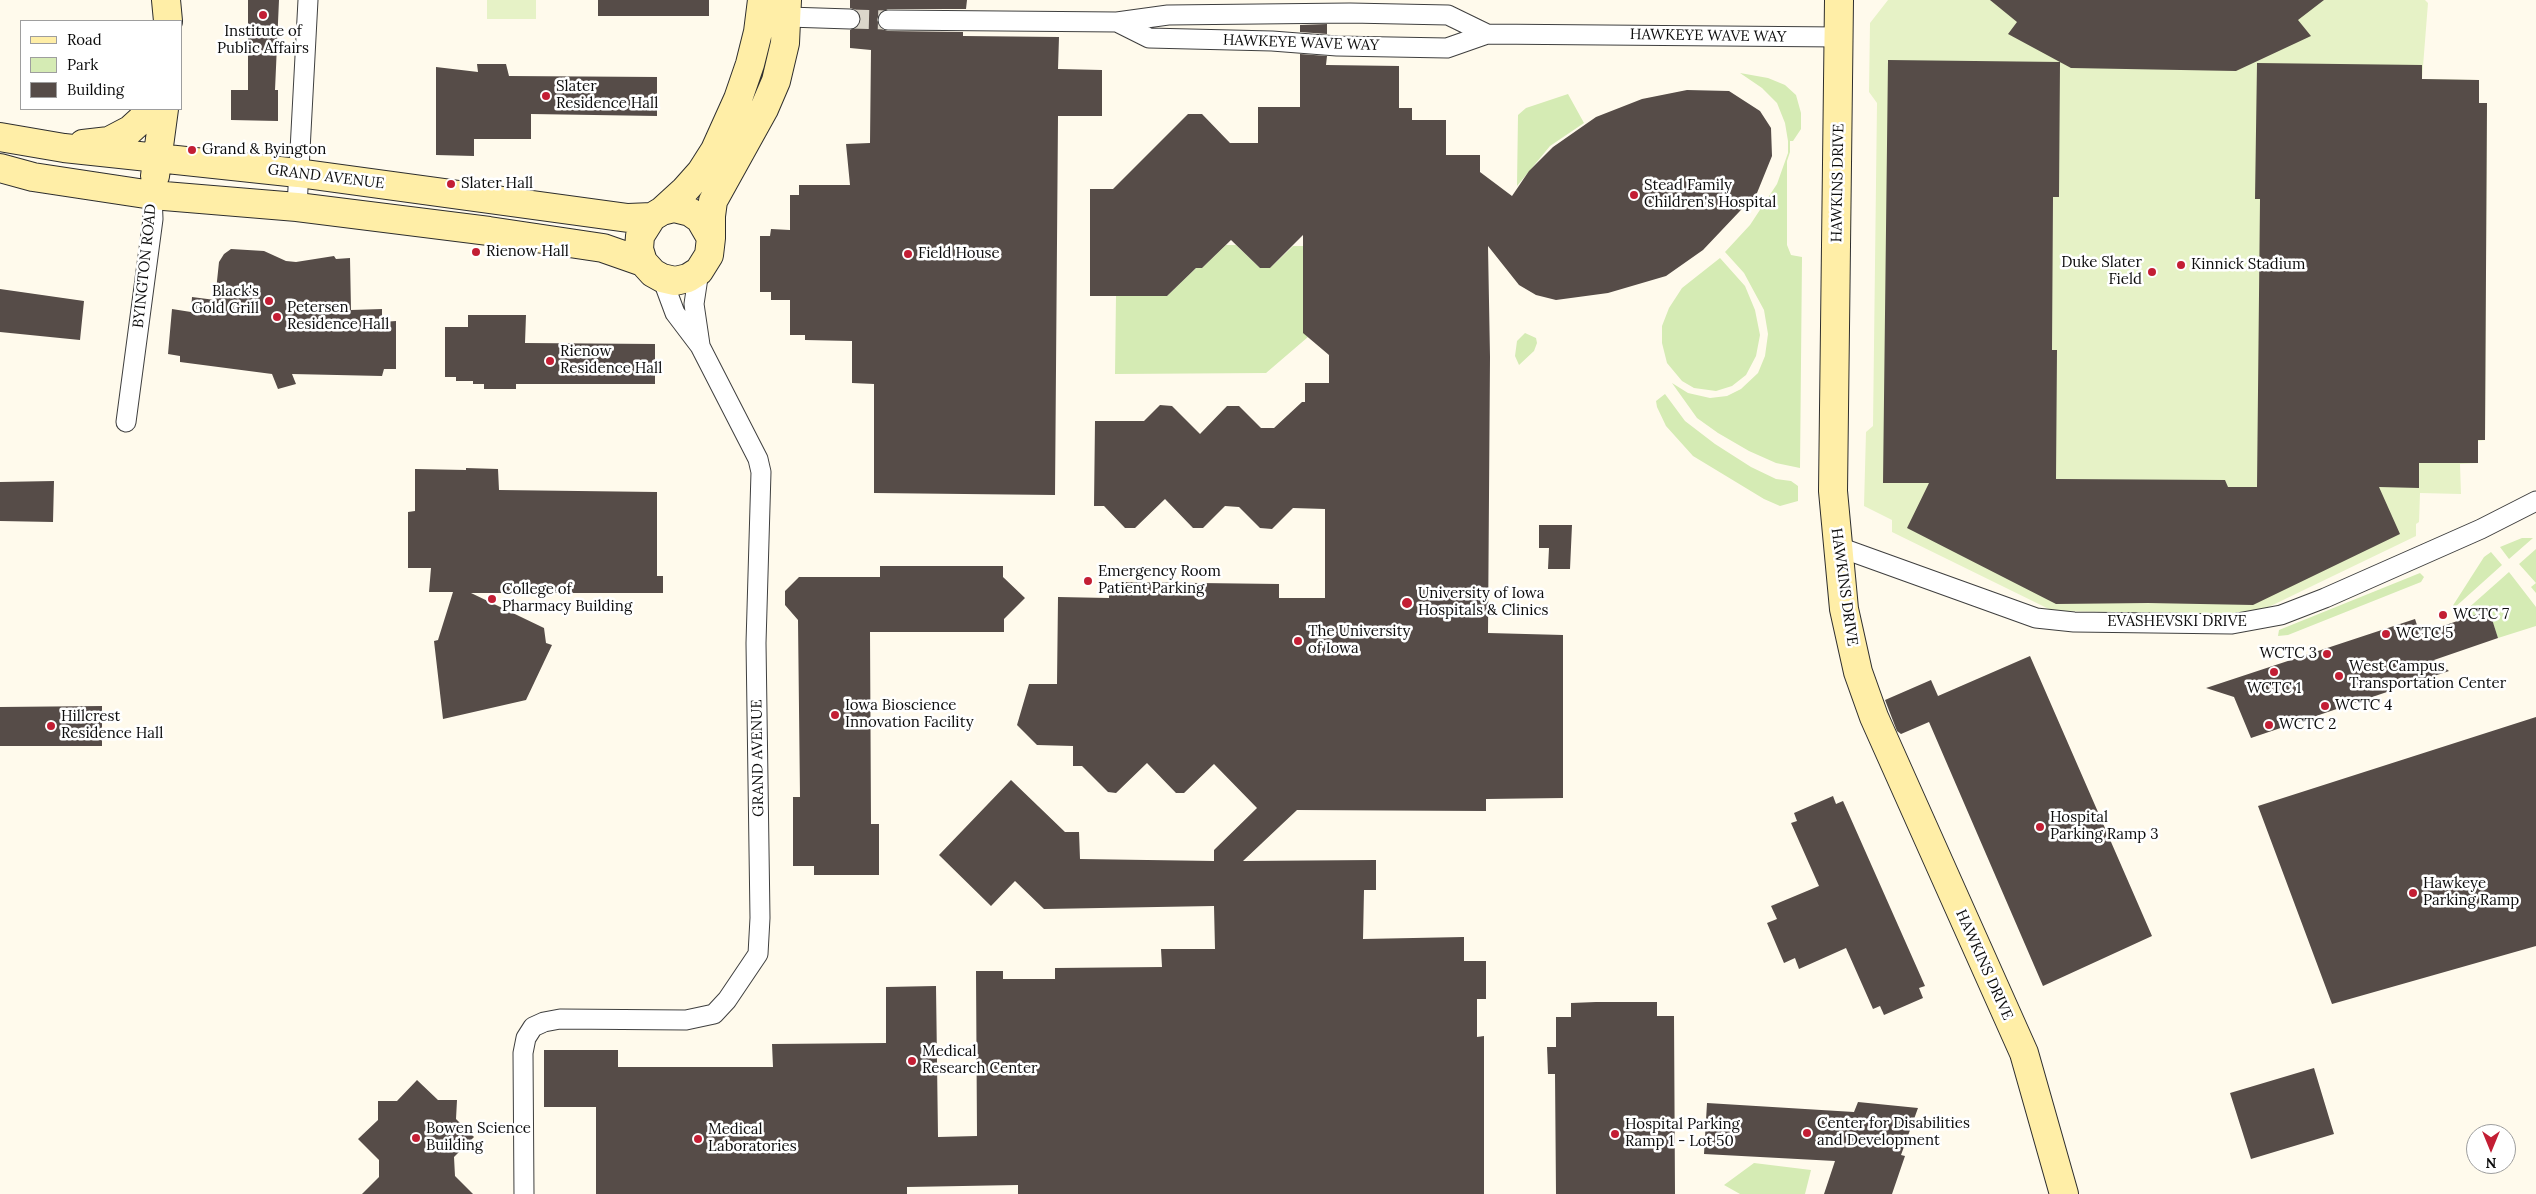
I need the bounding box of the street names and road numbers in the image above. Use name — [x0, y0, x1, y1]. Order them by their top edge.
street label: HAWKEYE WAVE WAY — [1630, 26, 1786, 46]
street label: HAWKEYE WAVE WAY — [1222, 31, 1380, 55]
street label: HAWKINS DRIVE — [1828, 123, 1848, 243]
street label: GRAND AVENUE — [267, 161, 385, 193]
street label: BYINGTON ROAD — [130, 203, 160, 329]
street label: HAWKINS DRIVE — [1827, 527, 1861, 647]
street label: EVASHEVSKI DRIVE — [2107, 613, 2247, 631]
street label: GRAND AVENUE — [748, 699, 768, 817]
street label: HAWKINS DRIVE — [1952, 907, 2016, 1023]

